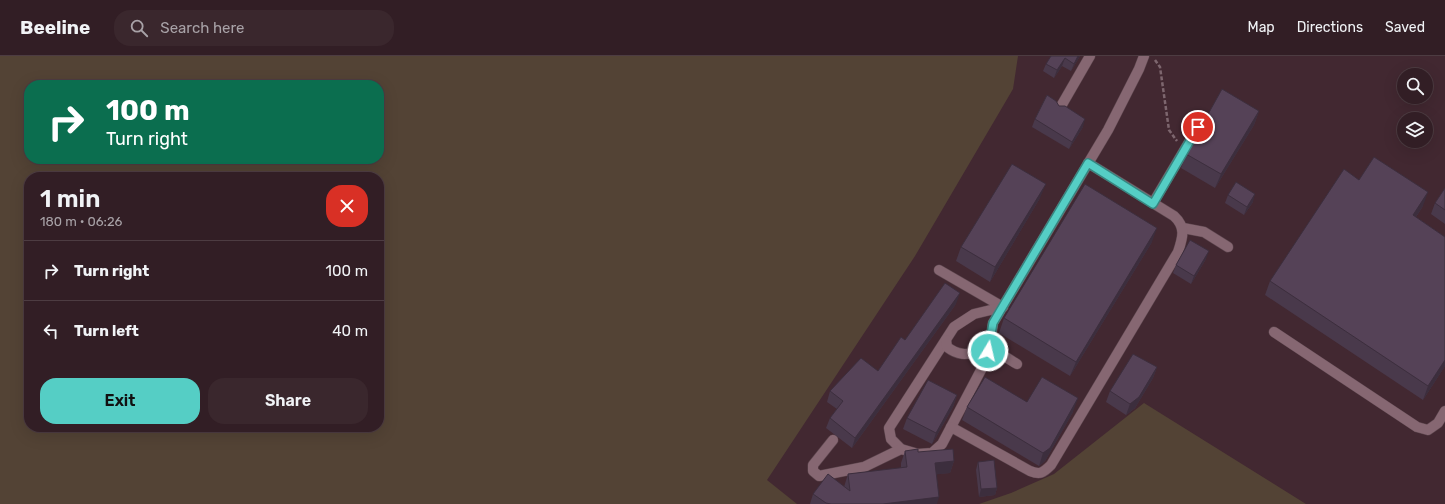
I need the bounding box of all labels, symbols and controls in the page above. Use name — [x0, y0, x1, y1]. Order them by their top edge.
search box — [114, 10, 394, 46]
text: Beeline — [20, 16, 90, 39]
icon: search — [128, 17, 150, 39]
text: Search here — [160, 19, 244, 37]
text: Map — [1248, 19, 1275, 36]
text: Directions — [1297, 19, 1363, 36]
text: Saved — [1385, 19, 1425, 36]
map controls — [1397, 68, 1433, 148]
button: search — [1397, 68, 1433, 104]
text: 100 m — [106, 94, 190, 127]
icon: right — [40, 96, 92, 148]
pin — [1181, 110, 1215, 144]
button: layers — [1397, 112, 1433, 148]
icon: arrive — [1187, 116, 1209, 138]
text: Turn right — [106, 128, 188, 150]
text: 1 min — [40, 185, 100, 213]
button: close — [326, 185, 368, 227]
text: 180 m · 06:26 — [40, 214, 122, 229]
icon: right — [40, 260, 62, 282]
text: Turn right — [74, 262, 149, 280]
text: 100 m — [326, 262, 368, 280]
icon: left — [40, 320, 62, 342]
text: Turn left — [74, 322, 139, 340]
text: 40 m — [332, 322, 368, 340]
position arrow — [967, 330, 1009, 372]
button: Exit — [40, 378, 200, 424]
button: Share — [208, 378, 368, 424]

